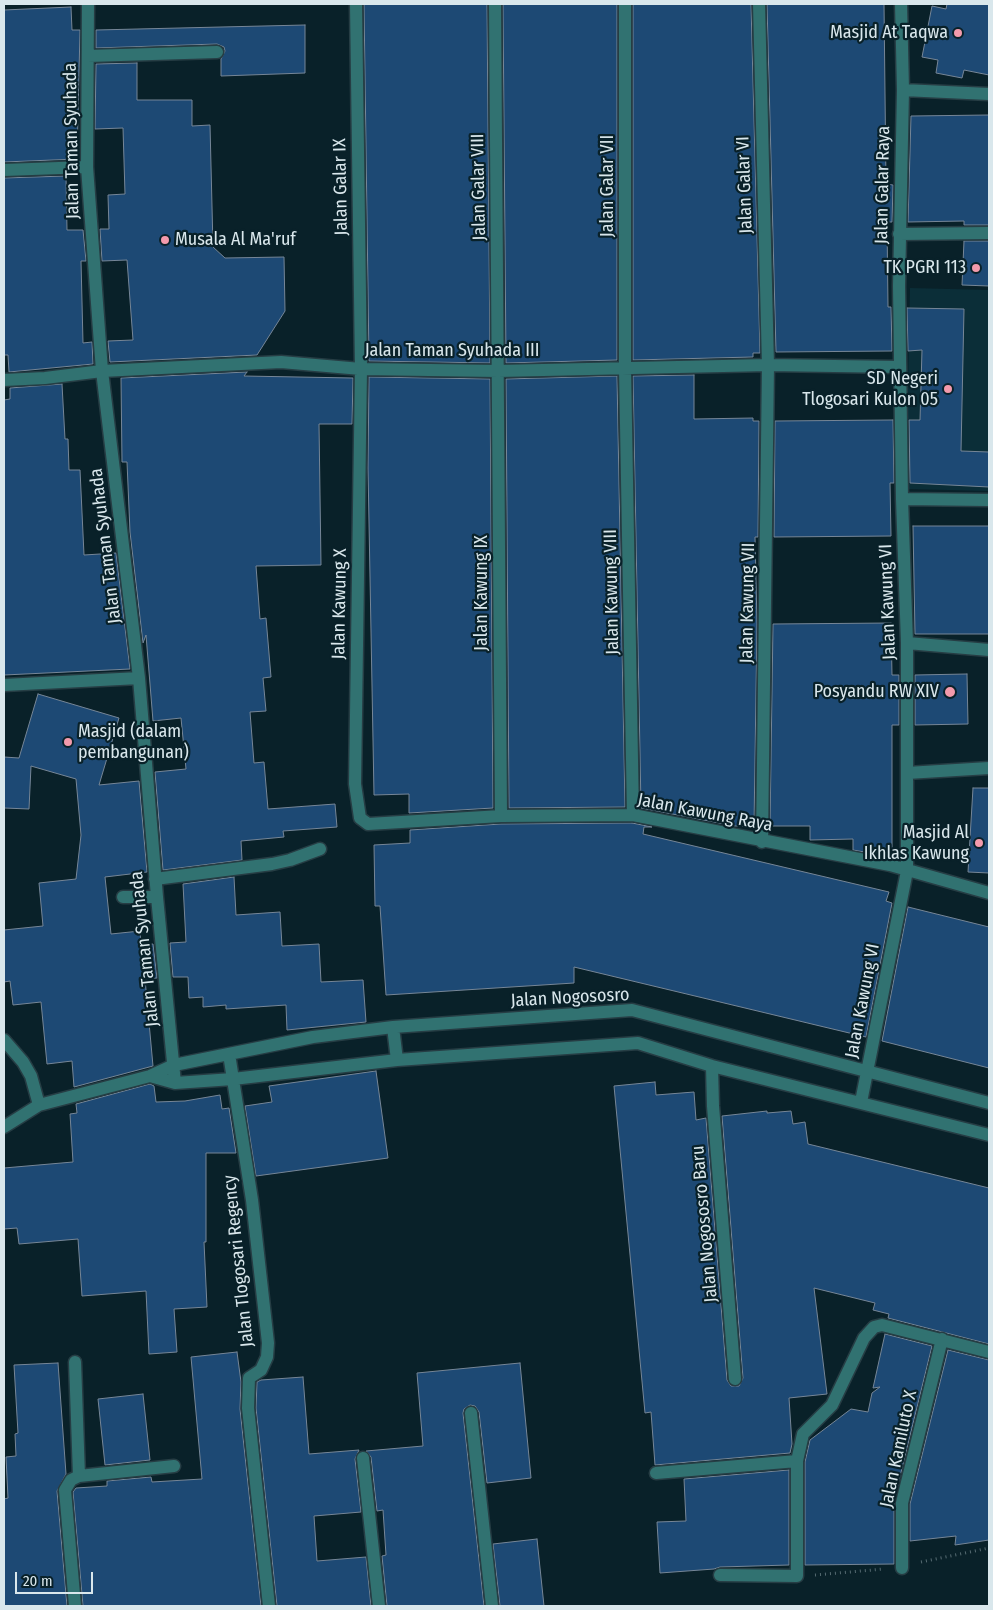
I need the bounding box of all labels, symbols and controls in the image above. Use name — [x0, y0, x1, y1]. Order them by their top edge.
place label: Masjid At Taqwa — [830, 22, 948, 44]
marker: Masjid At Taqwa — [952, 27, 964, 39]
street label: Jalan Taman Syuhada — [60, 63, 84, 219]
street label: Jalan Galar Raya — [871, 126, 895, 244]
street label: Jalan Galar VIII — [467, 133, 491, 241]
street label: Jalan Galar VII — [597, 135, 619, 237]
street label: Jalan Galar VI — [733, 136, 757, 234]
street label: Jalan Galar IX — [329, 138, 353, 236]
place label: Musala Al Ma'ruf — [175, 229, 296, 251]
marker: Musala Al Ma'ruf — [159, 234, 171, 246]
place label: TK PGRI 113 — [884, 257, 966, 279]
marker: TK PGRI 113 — [970, 262, 982, 274]
street label: Jalan Taman Syuhada III — [365, 340, 539, 362]
place label: SD Negeri Tlogosari Kulon 05 — [802, 368, 938, 410]
marker: SD Negeri Tlogosari Kulon 05 — [942, 383, 954, 395]
street label: Jalan Taman Syuhada — [86, 467, 126, 625]
street label: Jalan Kawung VIII — [600, 529, 624, 655]
street label: Jalan Kawung IX — [471, 535, 493, 651]
street label: Jalan Kawung VII — [736, 542, 760, 664]
street label: Jalan Kawung VI — [875, 544, 901, 660]
street label: Jalan Kawung X — [328, 548, 352, 660]
place label: Posyandu RW XIV — [814, 681, 939, 703]
marker: Posyandu RW XIV — [943, 685, 957, 699]
place label: Masjid (dalam pembangunan) — [78, 721, 189, 764]
marker: Masjid (dalam pembangunan) — [62, 736, 74, 748]
street label: Jalan Kawung Raya — [636, 789, 774, 837]
place label: Masjid Al Ikhlas Kawung — [864, 822, 969, 864]
marker: Masjid Al Ikhlas Kawung — [973, 837, 985, 849]
street label: Jalan Taman Syuhada — [126, 870, 164, 1028]
street label: Jalan Kawung VI — [841, 942, 885, 1060]
street label: Jalan Nogososro — [510, 984, 630, 1012]
street label: Jalan Nogososro Baru — [687, 1145, 723, 1303]
street label: Jalan Tlogosari Regency — [219, 1174, 259, 1348]
street label: Jalan Kamiluto X — [876, 1388, 922, 1510]
scale bar — [18, 1562, 95, 1594]
text: 20 m — [23, 1572, 53, 1590]

